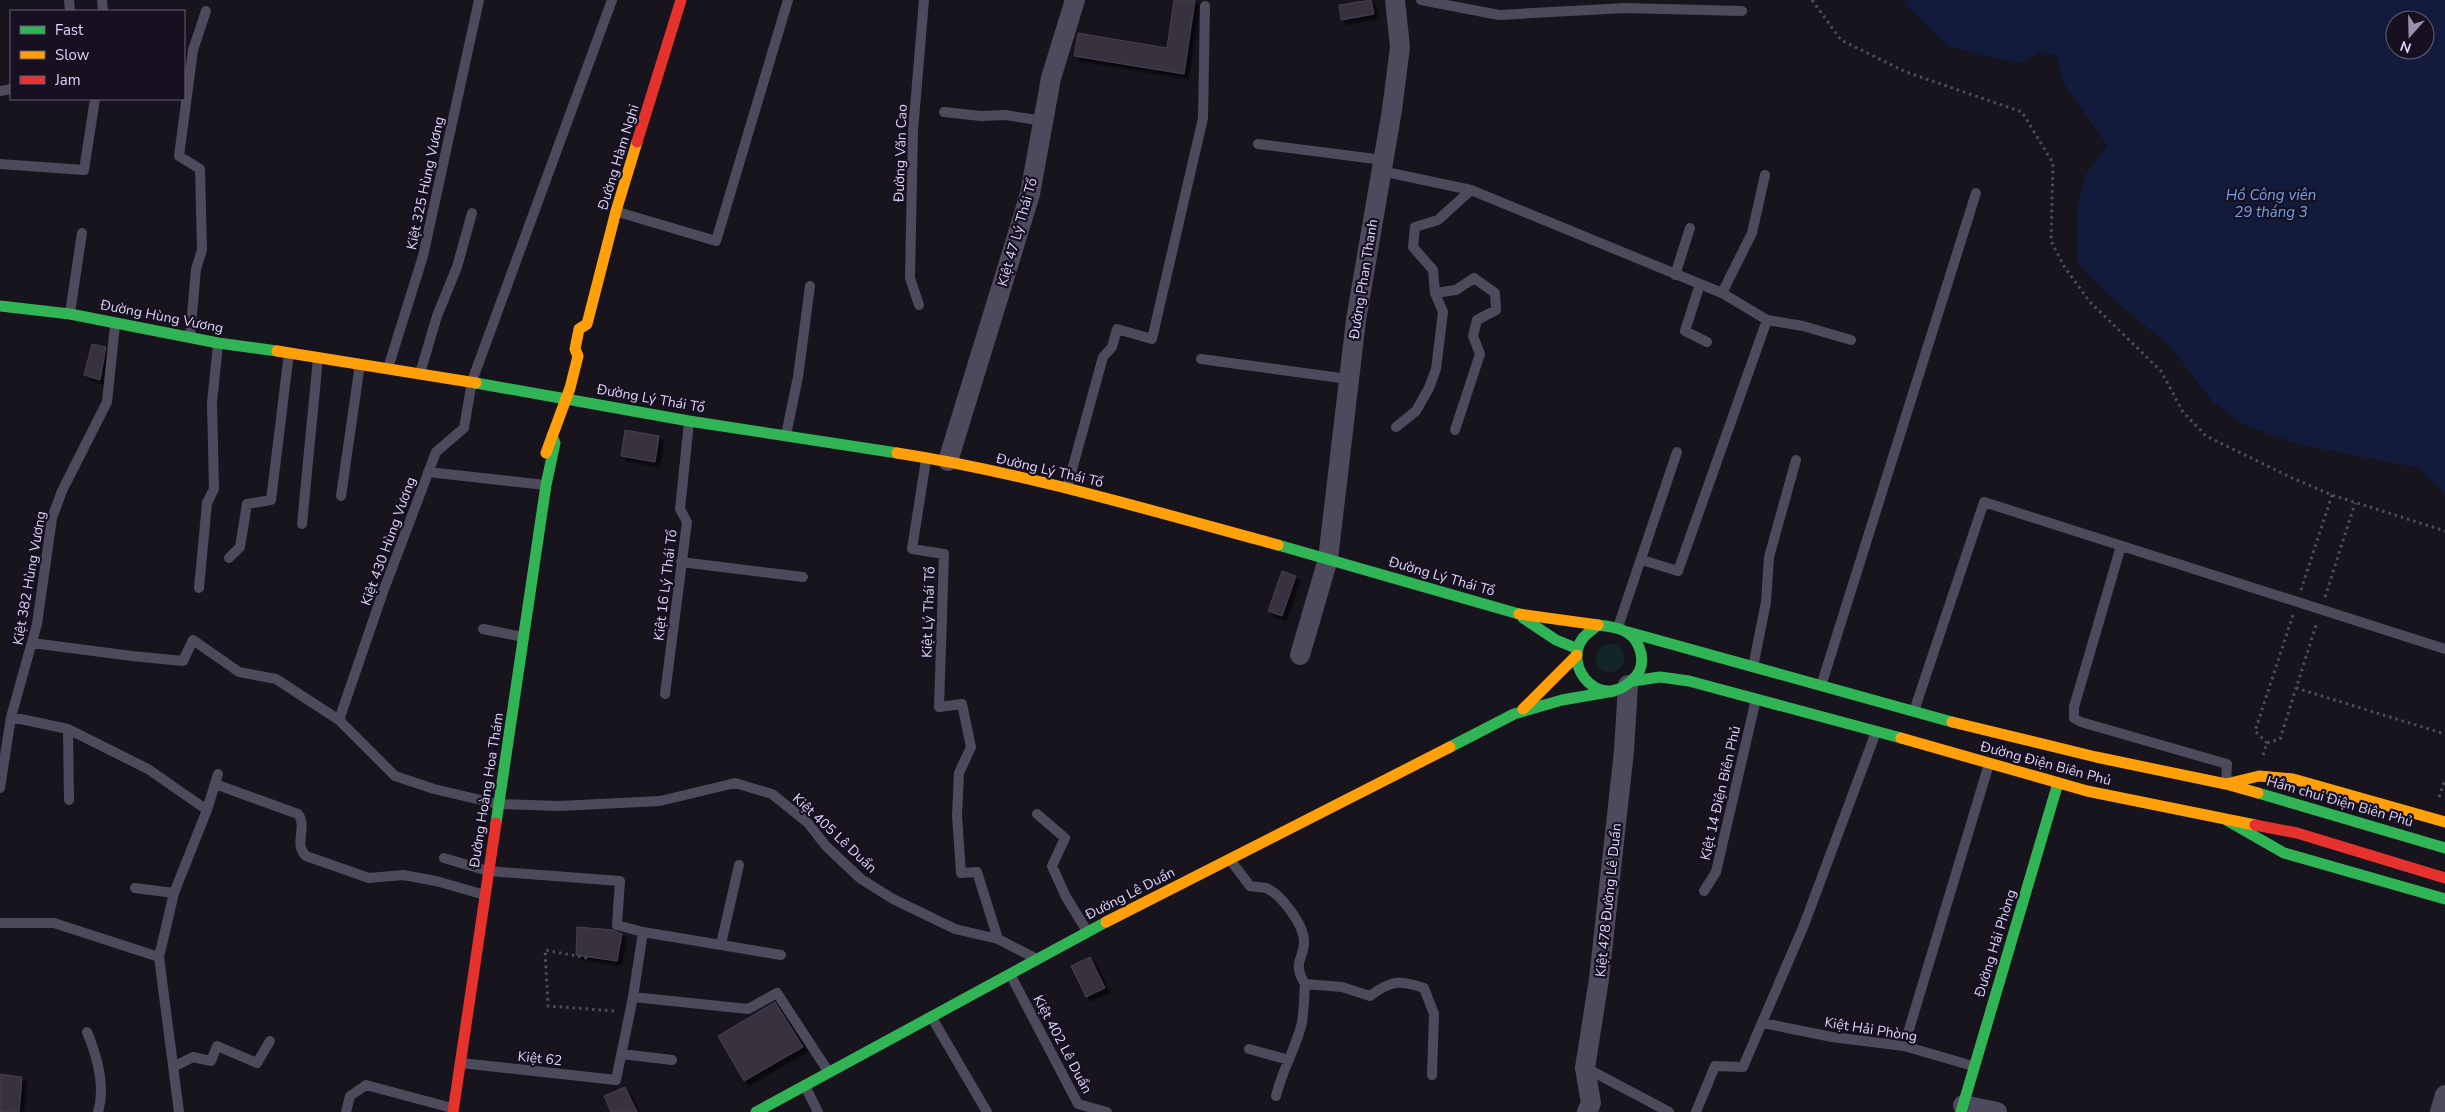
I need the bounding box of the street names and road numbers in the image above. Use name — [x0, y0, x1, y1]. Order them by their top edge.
street label: Đường Hàm Nghi — [593, 102, 644, 213]
street label: Đường Văn Cao — [889, 104, 912, 203]
street label: Kiệt 325 Hùng Vương — [402, 115, 449, 251]
street label: Kiệt 47 Lý Thái Tổ — [993, 176, 1042, 289]
street label: Đường Phan Thanh — [1344, 218, 1382, 341]
street label: Đường Hùng Vương — [98, 295, 225, 338]
street label: Đường Lý Thái Tổ — [594, 379, 707, 417]
street label: Đường Lý Thái Tổ — [993, 449, 1106, 492]
street label: Kiệt 430 Hùng Vương — [356, 474, 421, 608]
street label: Kiệt 382 Hùng Vương — [8, 510, 51, 647]
street label: Kiệt 16 Lý Thái Tổ — [649, 528, 682, 642]
street label: Đường Lý Thái Tổ — [1386, 552, 1497, 601]
street label: Kiệt Lý Thái Tổ — [917, 566, 940, 658]
street label: Đường Hoàng Hoa Thám — [465, 711, 508, 870]
street label: Kiệt 14 Điện Biên Phủ — [1696, 724, 1745, 862]
street label: Đường Điện Biên Phủ — [1977, 737, 2113, 790]
street label: Hầm chui Điện Biên Phủ — [2264, 771, 2415, 832]
street label: Kiệt 405 Lê Duẩn — [788, 789, 881, 877]
street label: Kiệt 478 Đường Lê Duẩn — [1591, 822, 1626, 978]
street label: Đường Lê Duẩn — [1081, 863, 1178, 925]
street label: Đường Hải Phòng — [1970, 887, 2021, 1000]
street label: Kiệt 402 Lê Duẩn — [1029, 992, 1097, 1097]
street label: Kiệt Hải Phòng — [1823, 1013, 1919, 1046]
street label: Kiệt 62 — [517, 1047, 563, 1070]

